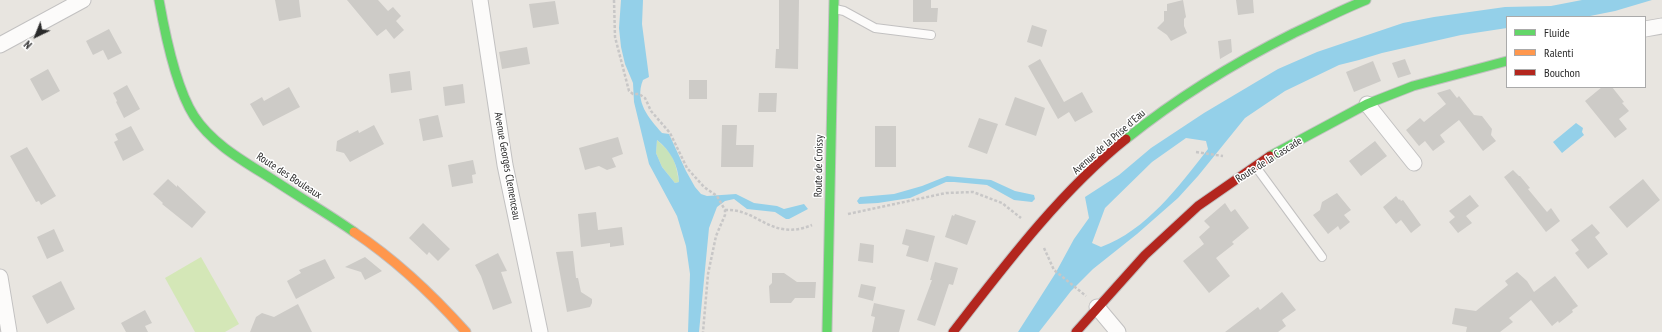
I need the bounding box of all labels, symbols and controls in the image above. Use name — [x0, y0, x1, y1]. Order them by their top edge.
north arrow — [16, 16, 56, 56]
legend — [1506, 16, 1646, 88]
text: Fluide — [1544, 25, 1570, 40]
text: N — [21, 38, 35, 52]
text: Ralenti — [1544, 45, 1573, 60]
text: Bouchon — [1544, 65, 1580, 80]
street label: Avenue de la Prise d'Eau — [1070, 107, 1148, 177]
street label: Avenue Georges Clemenceau — [491, 111, 523, 221]
street label: Route de la Cascade — [1233, 134, 1305, 186]
street label: Route de Croissy — [812, 135, 826, 197]
street label: Route des Bouleaux — [254, 150, 324, 202]

